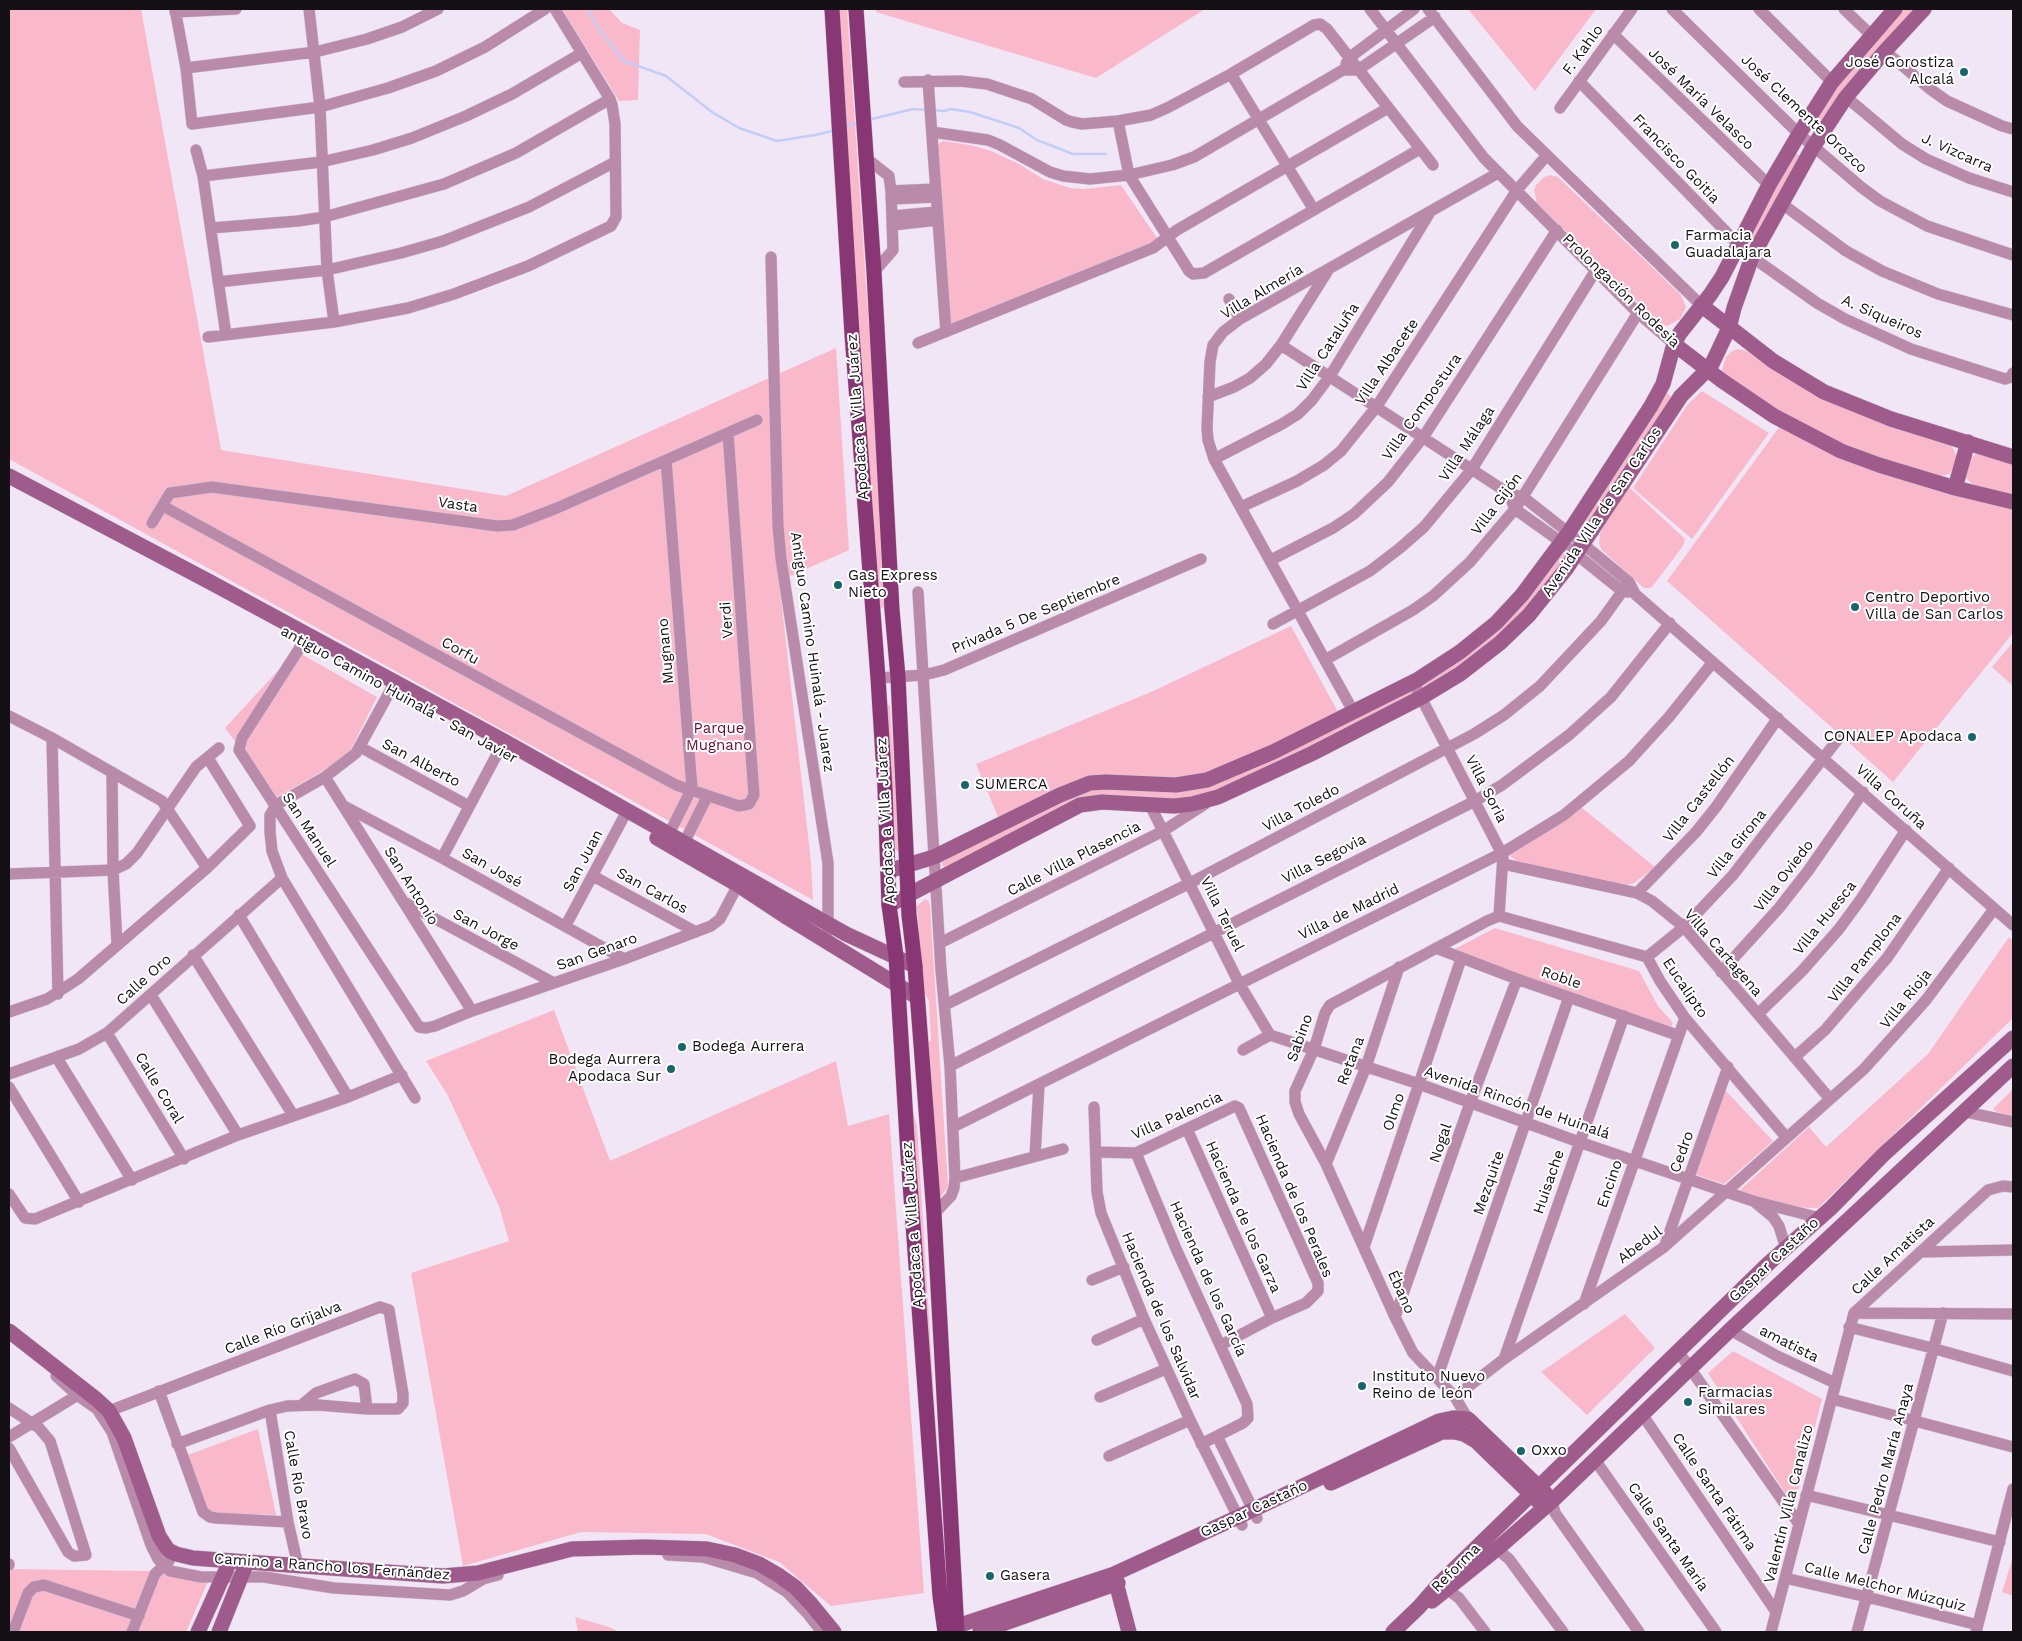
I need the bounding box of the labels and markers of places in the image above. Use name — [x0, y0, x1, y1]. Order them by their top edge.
place label: José Gorostiza Alcalá — [1846, 54, 1954, 89]
marker: José Gorostiza Alcalá — [1958, 66, 1970, 78]
place label: Farmacia Guadalajara — [1685, 227, 1771, 262]
marker: Farmacia Guadalajara — [1669, 239, 1681, 251]
place label: Gas Express Nieto — [848, 567, 938, 602]
marker: Gas Express Nieto — [832, 579, 844, 591]
place label: Centro Deportivo Villa de San Carlos — [1865, 589, 2003, 624]
marker: Centro Deportivo Villa de San Carlos — [1849, 601, 1861, 613]
place label: CONALEP Apodaca — [1824, 728, 1962, 746]
marker: CONALEP Apodaca — [1966, 731, 1978, 743]
place label: SUMERCA — [975, 776, 1048, 794]
marker: SUMERCA — [959, 779, 971, 791]
place label: Bodega Aurrera — [692, 1038, 805, 1056]
marker: Bodega Aurrera — [676, 1041, 688, 1053]
place label: Bodega Aurrera Apodaca Sur — [548, 1051, 661, 1086]
marker: Bodega Aurrera Apodaca Sur — [665, 1063, 677, 1075]
place label: Instituto Nuevo Reino de león — [1372, 1368, 1485, 1403]
marker: Instituto Nuevo Reino de león — [1356, 1380, 1368, 1392]
place label: Farmacias Similares — [1698, 1384, 1773, 1419]
marker: Farmacias Similares — [1682, 1396, 1694, 1408]
place label: Oxxo — [1531, 1442, 1567, 1460]
marker: Oxxo — [1515, 1445, 1527, 1457]
place label: Gasera — [1000, 1567, 1050, 1585]
marker: Gasera — [984, 1570, 996, 1582]

